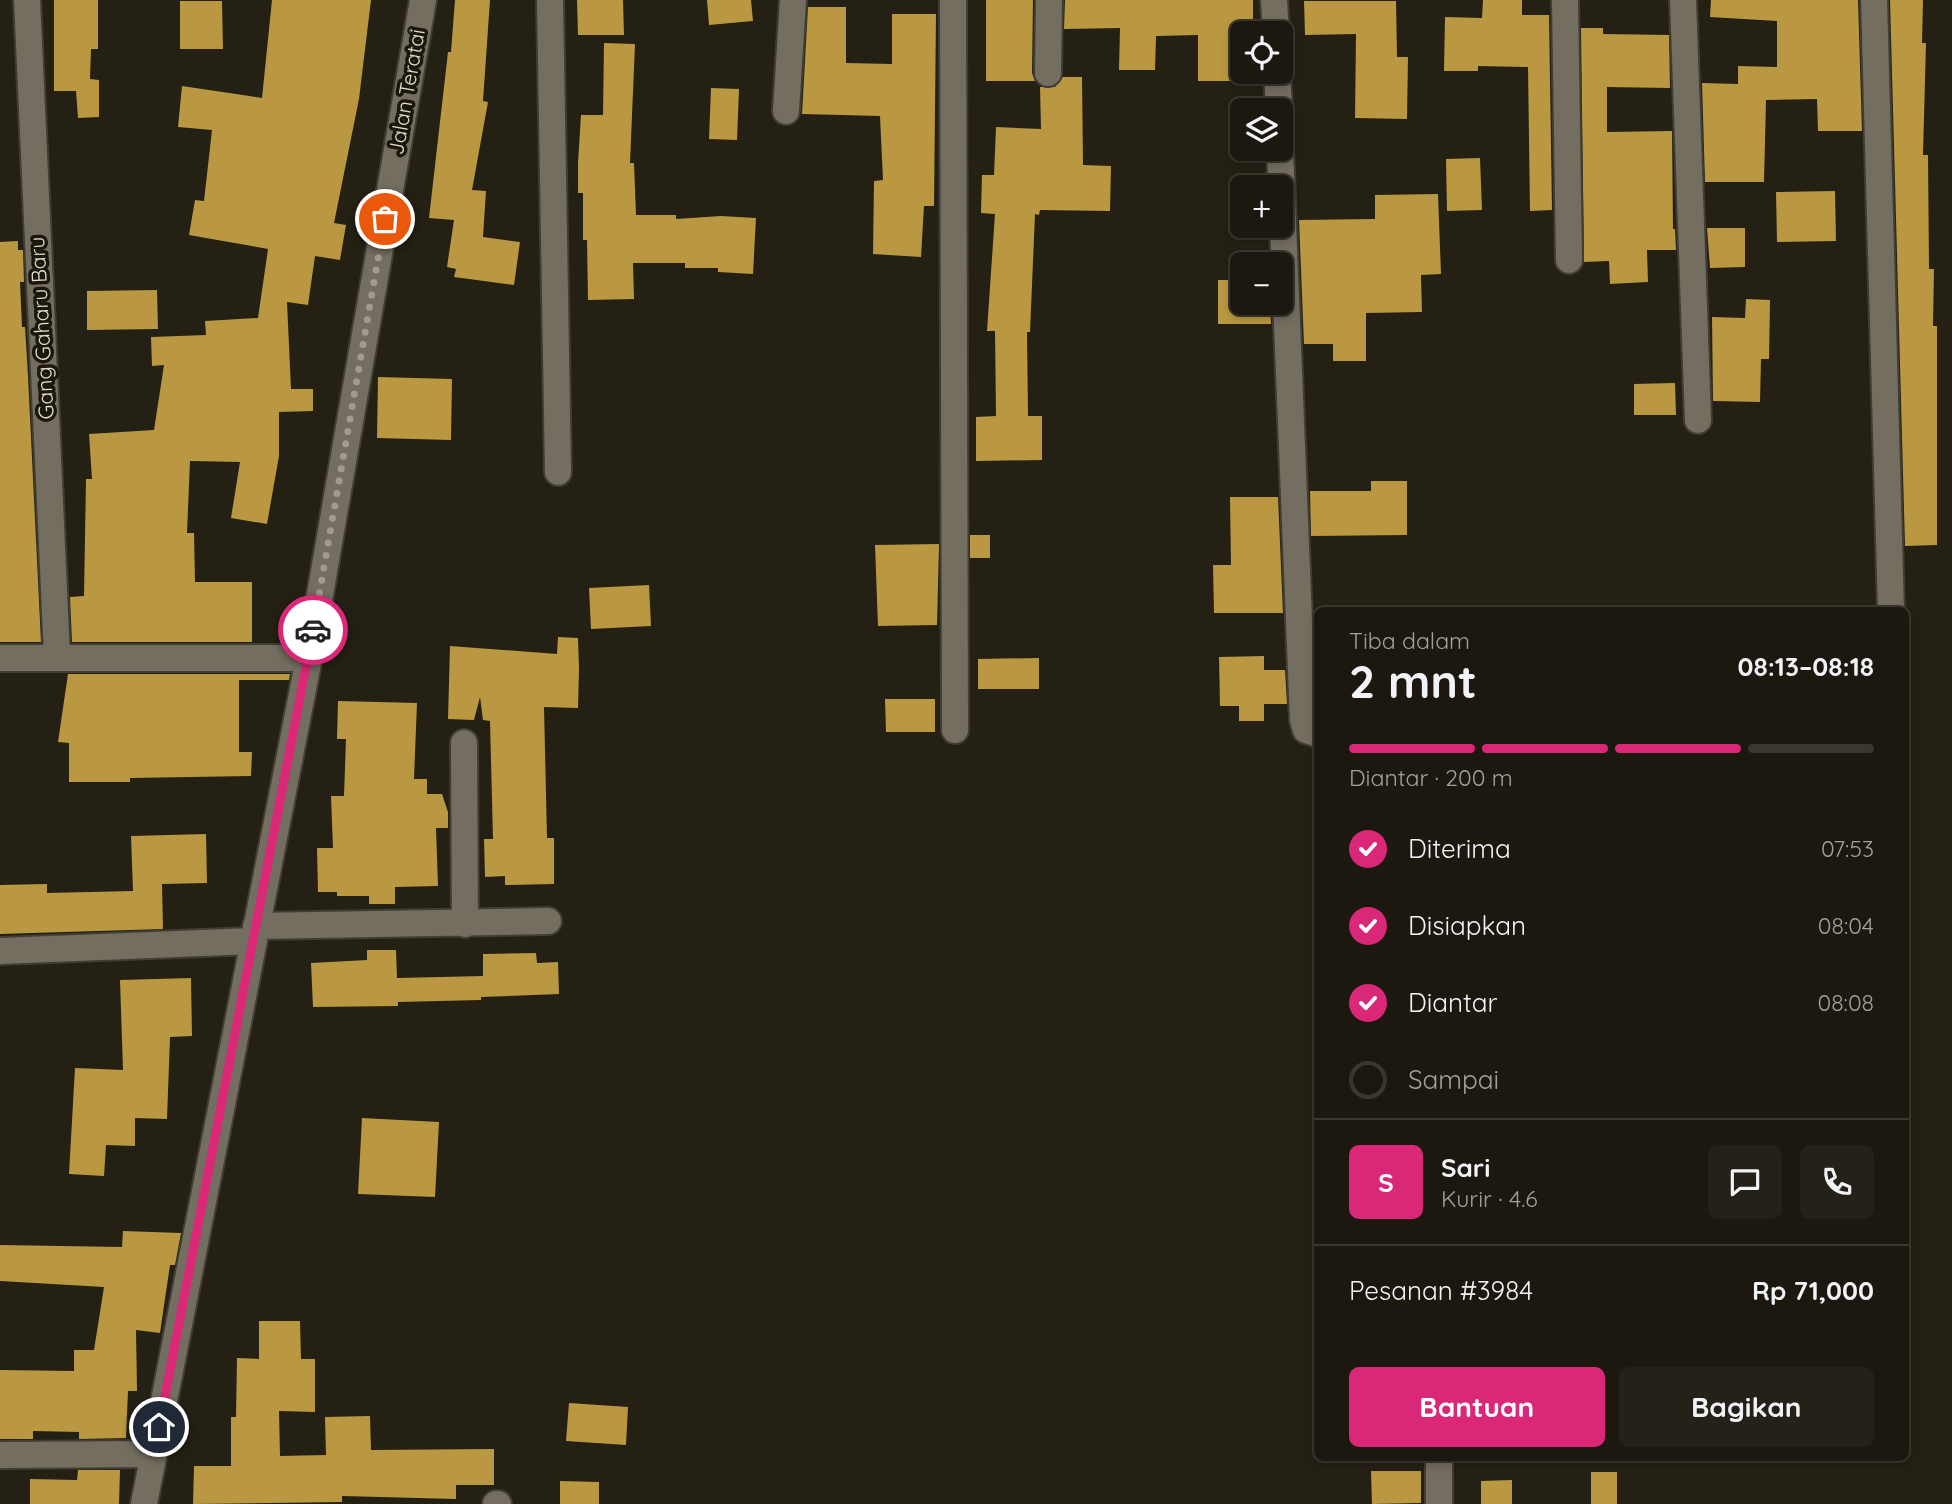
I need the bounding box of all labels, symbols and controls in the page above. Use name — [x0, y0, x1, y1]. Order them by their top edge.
map controls — [1230, 21, 1293, 315]
button: locate — [1230, 21, 1293, 84]
street label: Jalan Teratai — [382, 27, 430, 157]
button: layers — [1230, 98, 1293, 161]
button: + — [1230, 175, 1293, 238]
pin — [355, 189, 415, 249]
icon: bag — [366, 200, 404, 238]
street label: Gang Gaharu Baru — [23, 236, 59, 420]
button: − — [1230, 252, 1293, 315]
courier — [278, 595, 348, 665]
icon: car — [294, 611, 332, 649]
text: Tiba dalam — [1349, 626, 1470, 655]
text: 08:13–08:18 — [1738, 650, 1874, 683]
text: 2 mnt — [1349, 652, 1477, 710]
text: Diantar · 200 m — [1349, 763, 1513, 792]
icon: check — [1349, 830, 1387, 868]
text: Diterima — [1408, 832, 1511, 865]
text: 07:53 — [1821, 834, 1874, 863]
icon: check — [1349, 907, 1387, 945]
text: Disiapkan — [1408, 909, 1526, 942]
text: 08:04 — [1818, 911, 1874, 940]
icon: check — [1349, 984, 1387, 1022]
text: Diantar — [1408, 986, 1498, 1019]
text: 08:08 — [1817, 988, 1874, 1017]
text: Sampai — [1408, 1063, 1499, 1096]
button: chat — [1708, 1145, 1782, 1219]
button: phone — [1800, 1145, 1874, 1219]
text: Sari — [1441, 1151, 1490, 1184]
text: S — [1378, 1166, 1394, 1199]
text: Kurir · 4.6 — [1441, 1184, 1538, 1213]
text: Pesanan #3984 — [1349, 1274, 1533, 1307]
text: Rp 71,000 — [1752, 1274, 1874, 1307]
button: Bantuan — [1349, 1367, 1605, 1447]
button: Bagikan — [1619, 1367, 1874, 1447]
pin — [129, 1397, 189, 1457]
icon: home — [140, 1408, 178, 1446]

